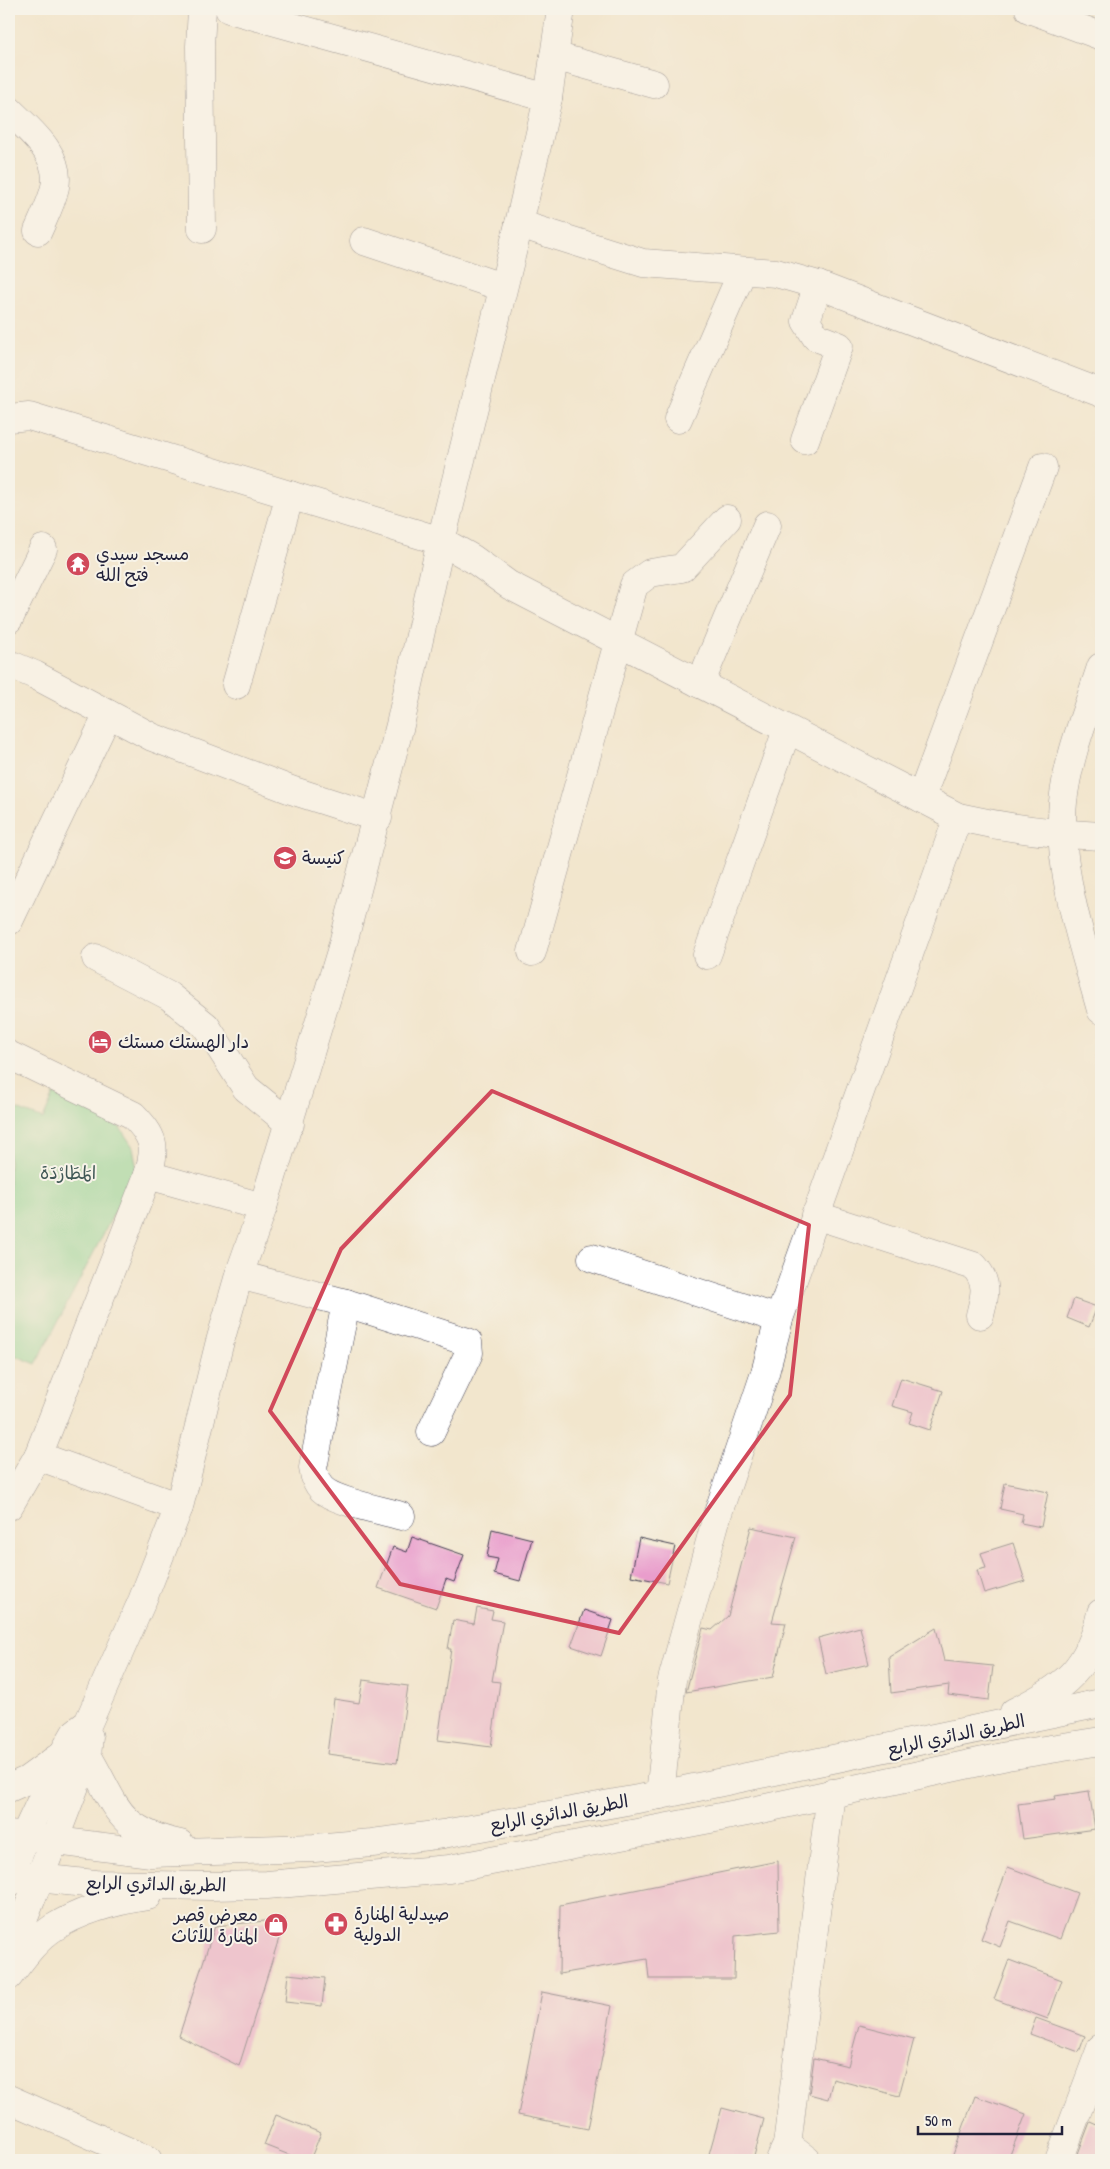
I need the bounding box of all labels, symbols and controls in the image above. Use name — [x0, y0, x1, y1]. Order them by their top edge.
place label: مسجد سيدي فتح الله — [96, 541, 189, 587]
temple icon: مسجد سيدي فتح الله — [65, 551, 91, 577]
school or university icon: كنيسة — [272, 845, 298, 871]
place label: كنيسة — [302, 845, 345, 870]
hotel icon: دار الهستك مستك — [87, 1029, 113, 1055]
place label: دار الهستك مستك — [118, 1029, 249, 1054]
park label: المَطَارْدَة — [40, 1160, 96, 1185]
street label: الطريق الدائري الرابع — [885, 1708, 1027, 1762]
street label: الطريق الدائري الرابع — [488, 1788, 630, 1838]
street label: الطريق الدائري الرابع — [86, 1870, 226, 1898]
place label: صيدلية المنارة الدولية — [354, 1901, 449, 1947]
place label: معرض قصر المنارة للأثاث — [171, 1902, 258, 1948]
pharmacy icon: صيدلية المنارة الدولية — [323, 1911, 349, 1937]
shop icon: معرض قصر المنارة للأثاث — [263, 1912, 289, 1938]
scale bar — [918, 2104, 1061, 2136]
text: 50 m — [925, 2110, 952, 2131]

